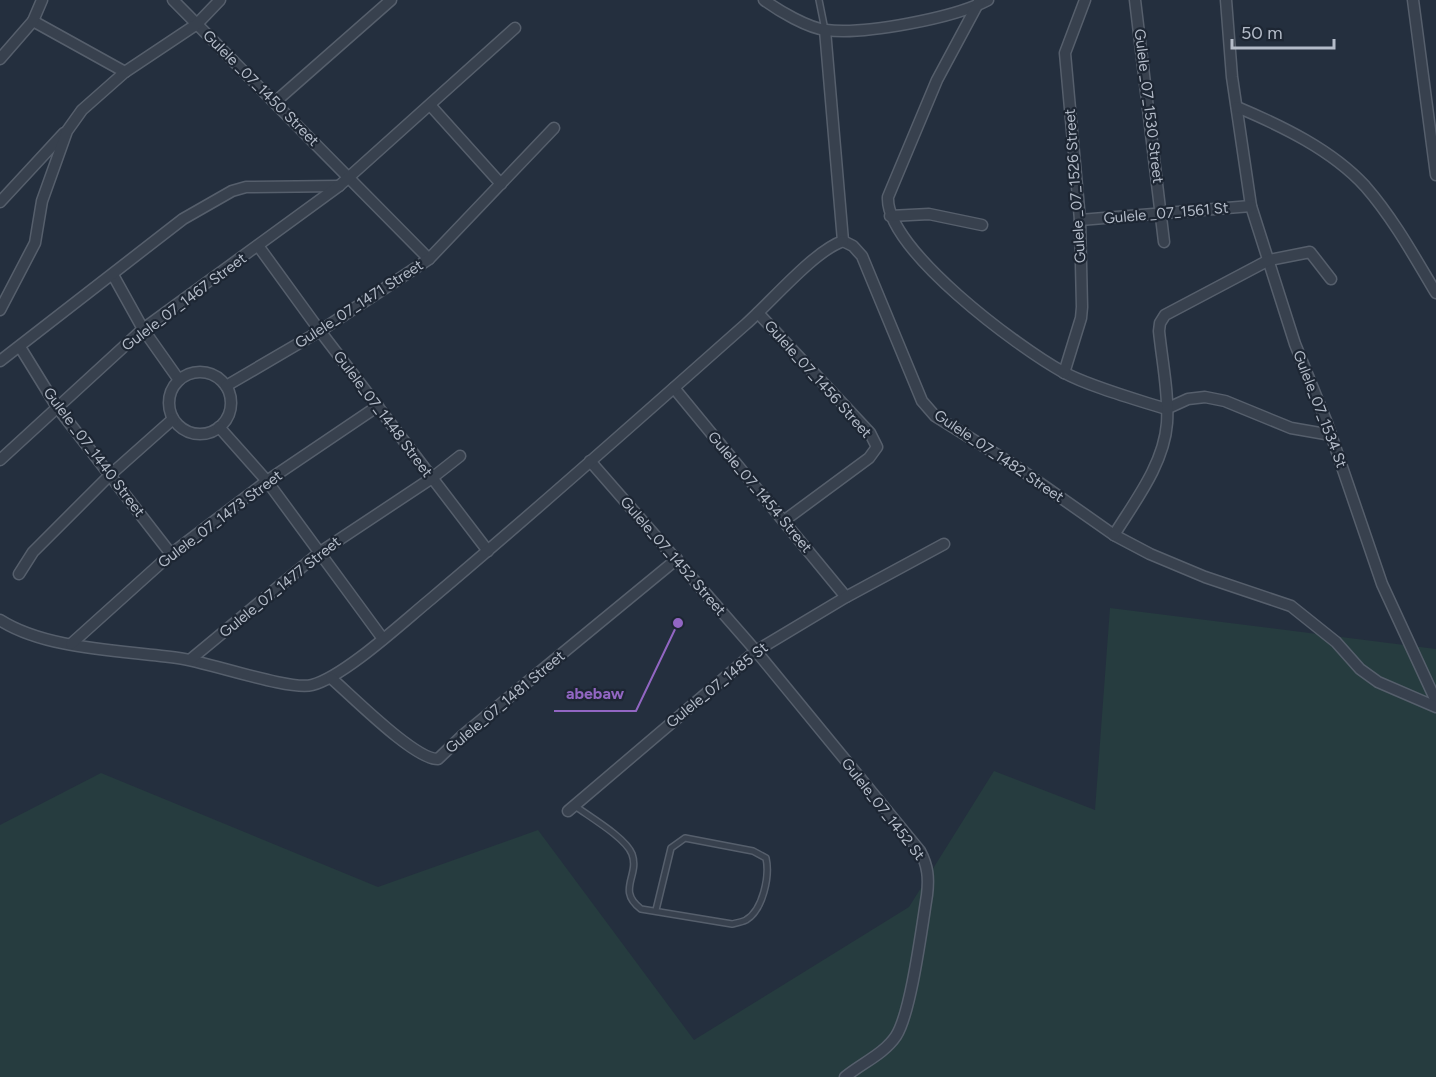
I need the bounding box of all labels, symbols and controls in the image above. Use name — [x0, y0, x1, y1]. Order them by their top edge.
scale bar — [1232, 12, 1334, 50]
text: 50 m — [1241, 22, 1283, 44]
street label: Gulele _07_1450 Street — [199, 26, 323, 150]
street label: Gulele _07_1530 Street — [1131, 28, 1167, 185]
street label: Gulele _07_1526 Street — [1061, 108, 1089, 264]
street label: Gulele _07_1561 St — [1103, 199, 1230, 227]
street label: Gulele_07_1467 Street — [118, 249, 250, 355]
street label: Gulele_07_1471 Street — [292, 256, 427, 352]
street label: Gulele_07_1456 Street — [760, 317, 876, 442]
street label: Gulele_07_1448 Street — [330, 347, 437, 481]
street label: Gulele_07_1534 St — [1289, 348, 1351, 471]
street label: Gulele _07_1440 Street — [39, 384, 149, 521]
street label: Gulele_07_1482 Street — [931, 406, 1067, 506]
street label: Gulele_07_1454 Street — [704, 428, 816, 557]
street label: Gulele_07_1473 Street — [154, 466, 286, 572]
street label: Gulele_07_1452 Street — [616, 493, 730, 619]
street label: Gulele_07_1477 Street — [216, 532, 345, 641]
street label: Gulele_07_1485 St — [663, 638, 772, 731]
street label: Gulele_07_1481 Street — [442, 647, 569, 757]
callout: abebaw — [554, 677, 636, 711]
text: abebaw — [566, 684, 625, 703]
street label: Gulele_07_1452 St — [838, 754, 929, 864]

